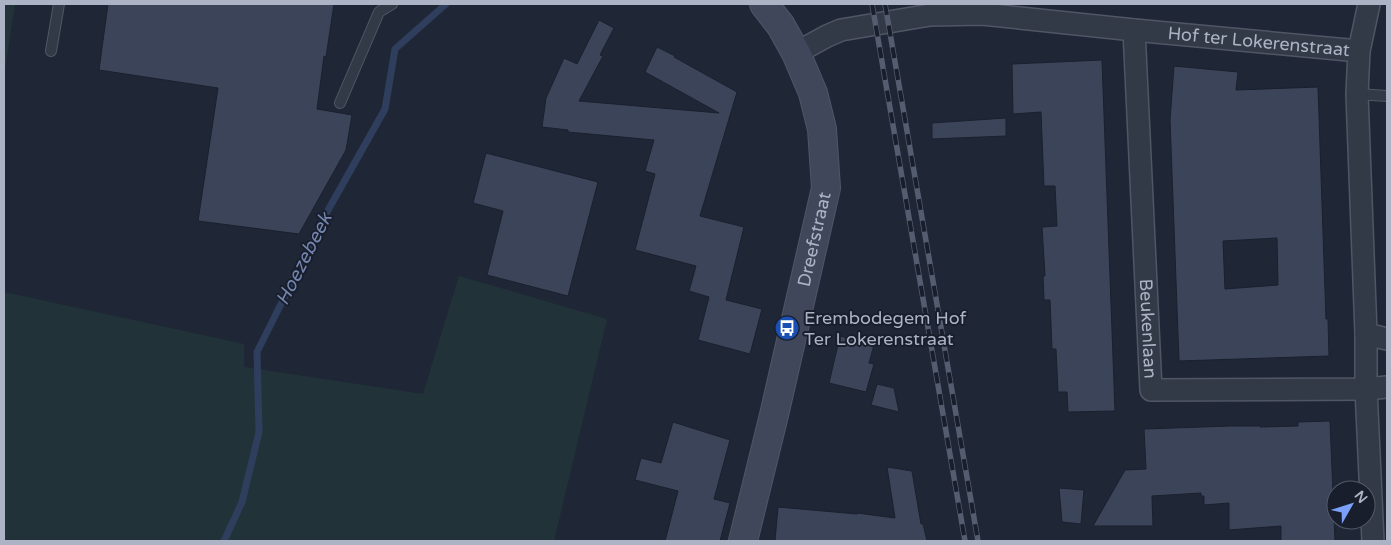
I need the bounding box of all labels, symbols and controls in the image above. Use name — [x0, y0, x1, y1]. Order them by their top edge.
street label: Hof ter Lokerenstraat — [1167, 22, 1351, 61]
street label: Dreefstraat — [793, 190, 836, 289]
water label: Hoezebeek — [271, 208, 337, 309]
street label: Beukenlaan — [1135, 278, 1161, 379]
place label: Erembodegem Hof Ter Lokerenstraat — [804, 307, 966, 350]
bus stop icon: Erembodegem Hof Ter Lokerenstraat — [774, 315, 800, 341]
north arrow — [1326, 480, 1376, 530]
text: N — [1351, 487, 1371, 507]

